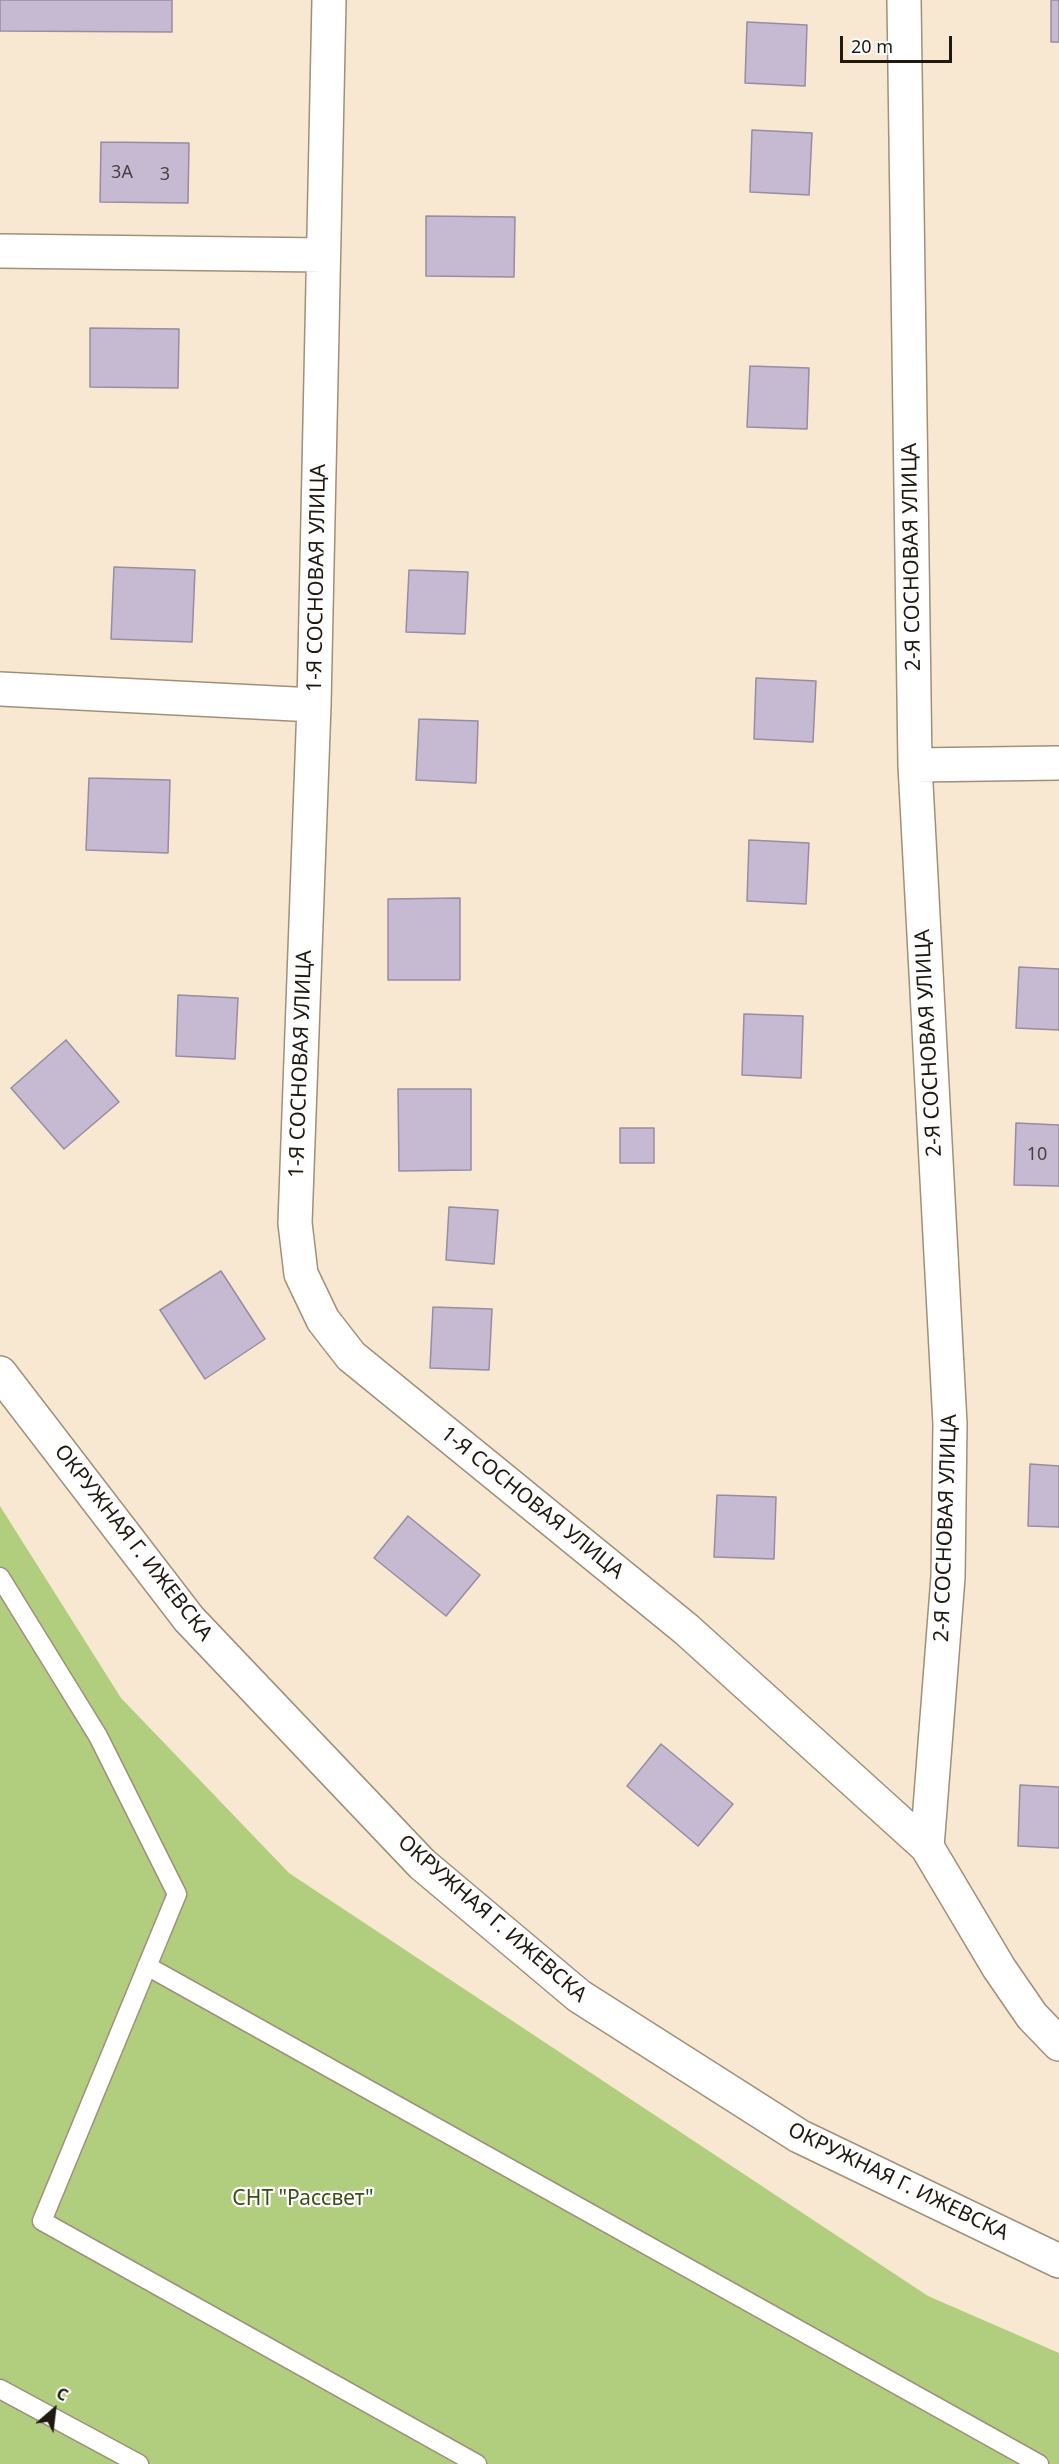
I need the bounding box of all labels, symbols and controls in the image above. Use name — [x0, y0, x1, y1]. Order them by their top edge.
scale bar — [843, 24, 956, 62]
text: 20 m — [851, 34, 893, 58]
house number: 3А — [111, 162, 133, 184]
house number: 3 — [160, 164, 170, 186]
street label: 2-Я СОСНОВАЯ УЛИЦА — [897, 443, 927, 671]
street label: 1-Я СОСНОВАЯ УЛИЦА — [302, 464, 332, 692]
street label: 2-Я СОСНОВАЯ УЛИЦА — [910, 928, 948, 1158]
street label: 1-Я СОСНОВАЯ УЛИЦА — [284, 950, 318, 1178]
house number: 10 — [1027, 1144, 1047, 1166]
street label: 2-Я СОСНОВАЯ УЛИЦА — [929, 1414, 963, 1642]
street label: 1-Я СОСНОВАЯ УЛИЦА — [435, 1421, 629, 1585]
street label: ОКРУЖНАЯ Г. ИЖЕВСКА — [49, 1440, 217, 1646]
street label: ОКРУЖНАЯ Г. ИЖЕВСКА — [392, 1830, 592, 2008]
street label: ОКРУЖНАЯ Г. ИЖЕВСКА — [784, 2118, 1012, 2246]
park label: СНТ "Рассвет" — [232, 2186, 374, 2212]
north arrow — [24, 2380, 84, 2440]
text: С — [53, 2382, 72, 2406]

